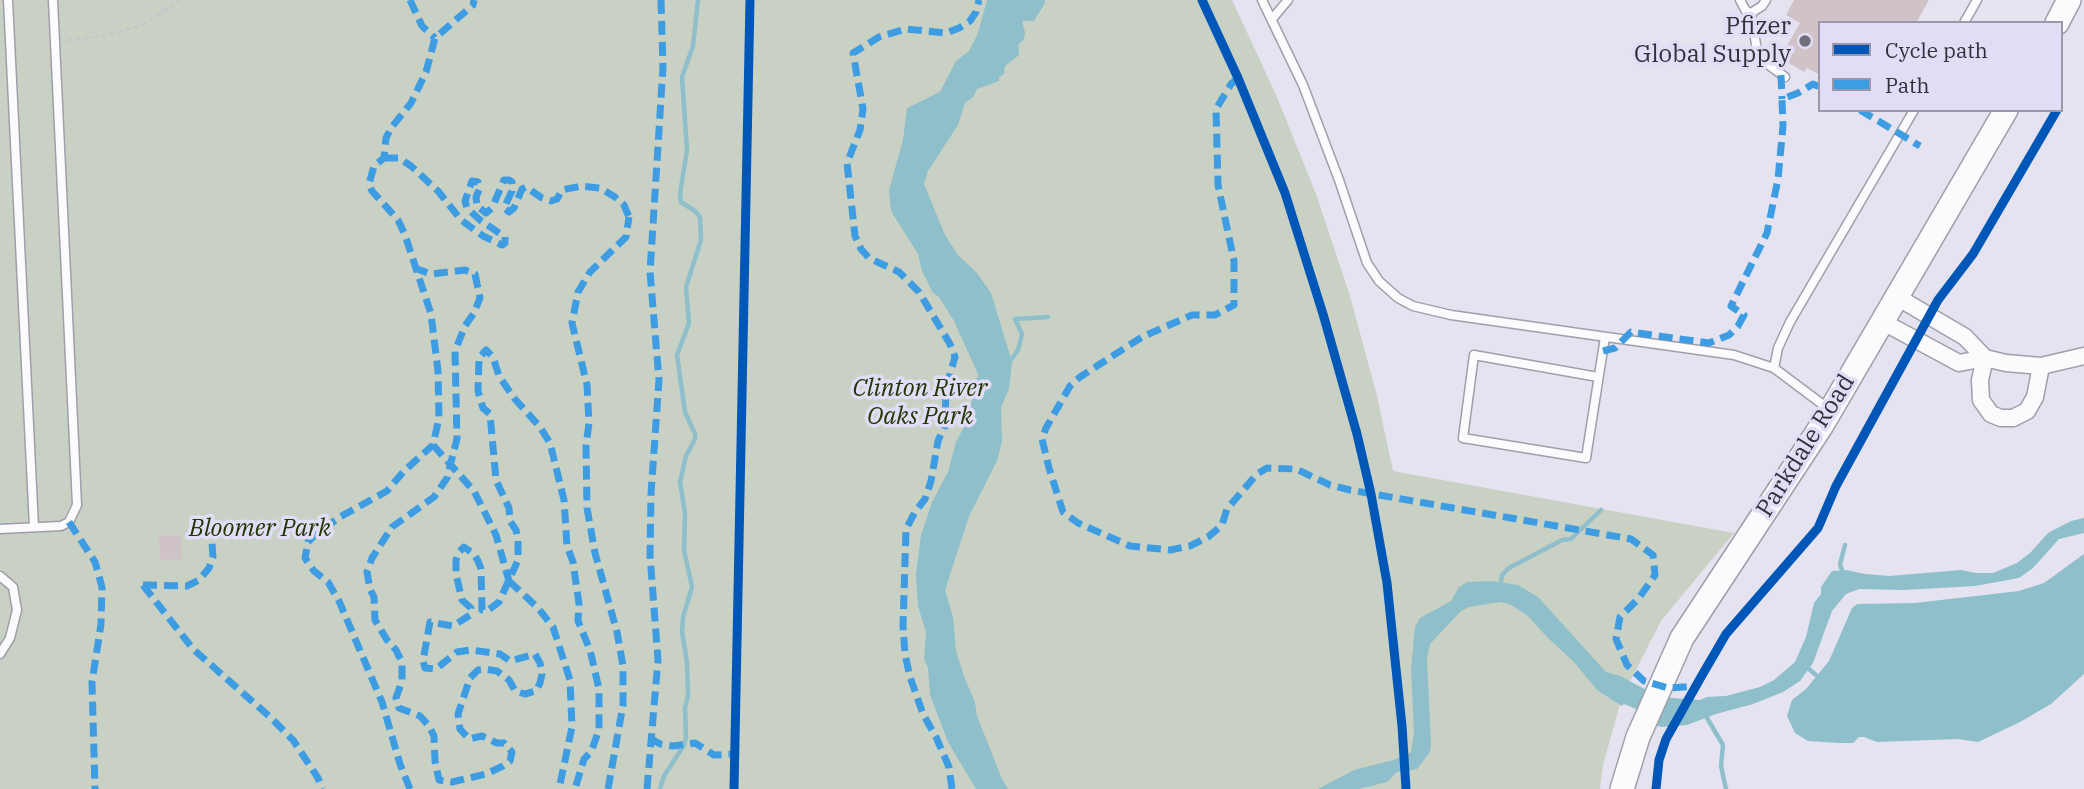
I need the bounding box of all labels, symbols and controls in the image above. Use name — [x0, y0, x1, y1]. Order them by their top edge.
place label: Pfizer Global Supply — [1634, 13, 1791, 69]
legend — [1818, 21, 2063, 112]
marker: Pfizer Global Supply — [1797, 33, 1813, 49]
text: Cycle path — [1885, 36, 1988, 64]
text: Path — [1885, 71, 1930, 99]
street label: Parkdale Road — [1751, 369, 1861, 523]
park label: Clinton River Oaks Park — [853, 375, 987, 431]
park label: Bloomer Park — [189, 515, 331, 543]

